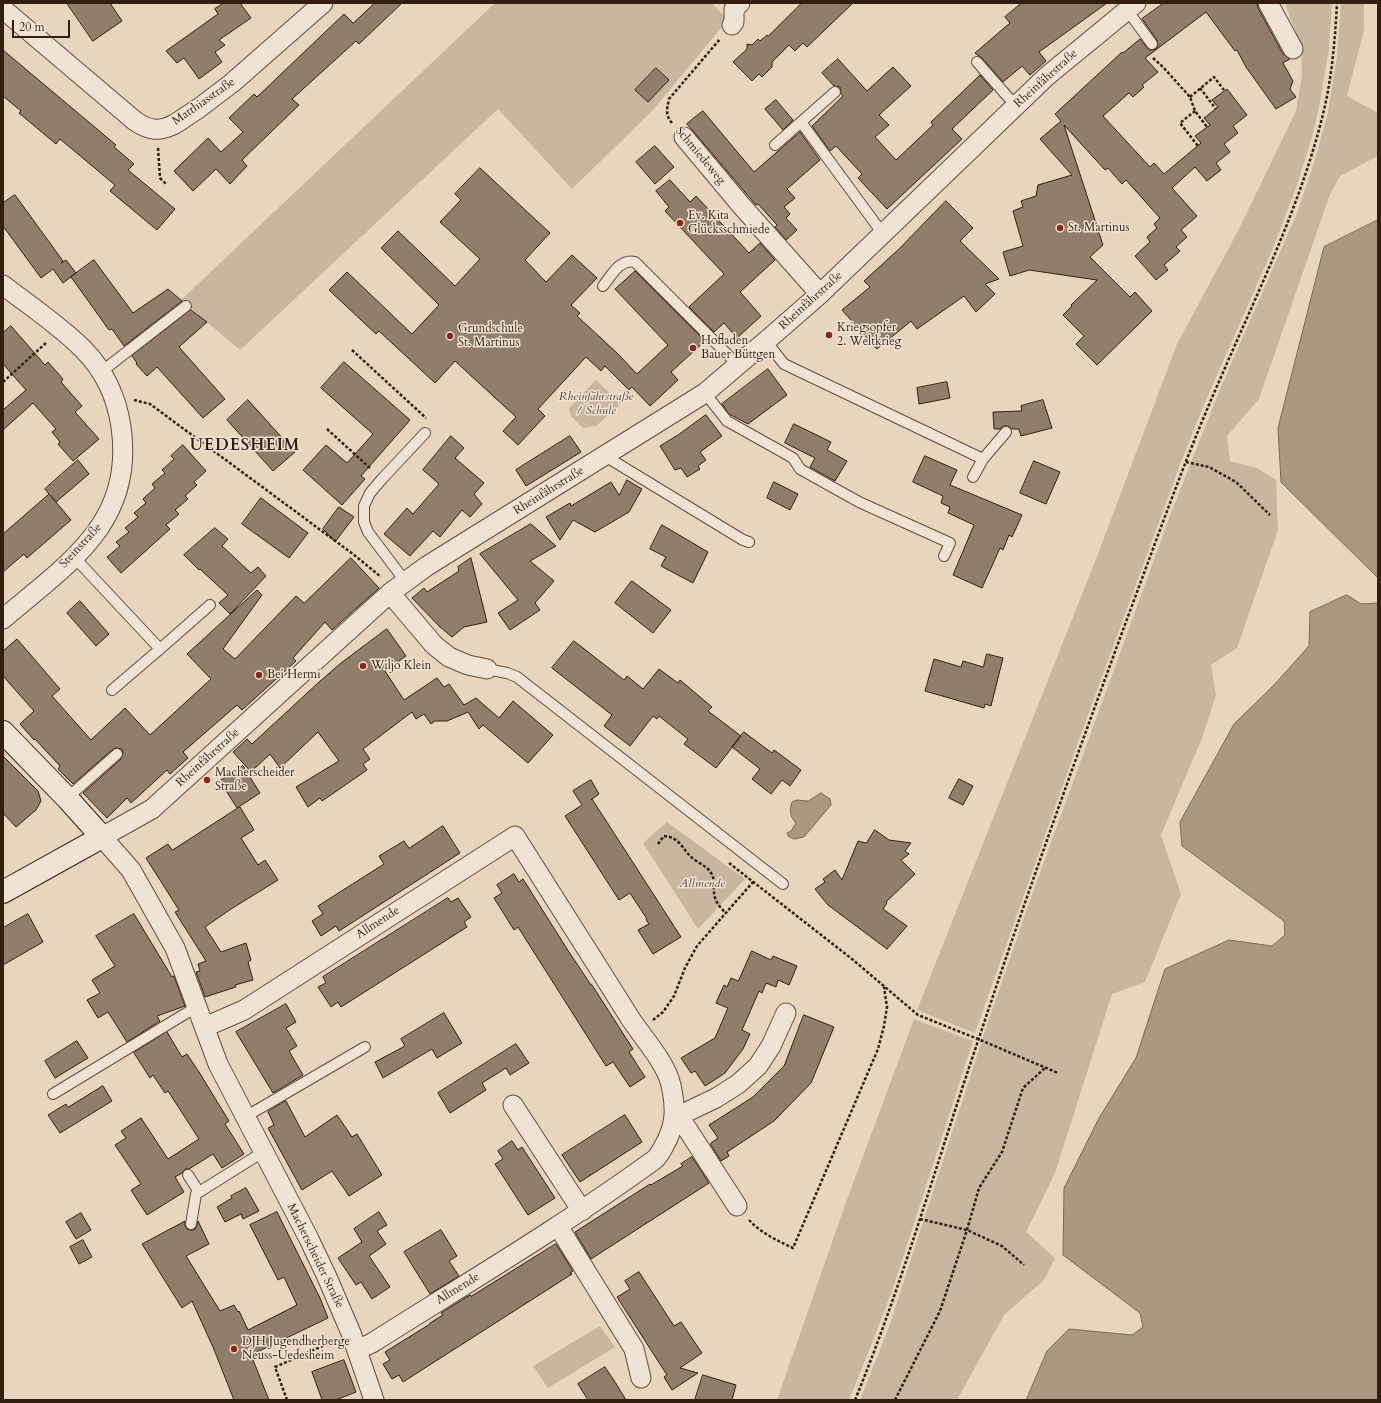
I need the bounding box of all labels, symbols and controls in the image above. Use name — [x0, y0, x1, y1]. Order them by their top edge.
scale bar — [14, 12, 72, 38]
text: 20 m — [19, 19, 45, 35]
street label: Rheinfährstraße — [1011, 47, 1081, 111]
street label: Matthiasstraße — [170, 75, 238, 129]
street label: Schmiedeweg — [672, 124, 728, 188]
place label: Ev. Kita Glücksschmiede — [688, 209, 770, 237]
marker: Ev. Kita Glücksschmiede — [675, 218, 685, 228]
place label: St. Martinus — [1068, 221, 1130, 235]
marker: St. Martinus — [1055, 223, 1065, 233]
street label: Rheinfährstraße — [776, 269, 846, 333]
place label: Kriegsopfer 2. Weltkrieg — [837, 321, 901, 349]
place label: Grundschule St. Martinus — [458, 322, 523, 350]
marker: Kriegsopfer 2. Weltkrieg — [824, 330, 834, 340]
marker: Grundschule St. Martinus — [445, 331, 455, 341]
place label: Hofladen Bauer Büttgen — [701, 334, 775, 362]
marker: Hofladen Bauer Büttgen — [688, 343, 698, 353]
park label: Rheinfährstraße / Schule — [559, 390, 633, 418]
district label: UEDESHEIM — [190, 436, 300, 456]
street label: Rheinfährstraße — [511, 464, 587, 518]
street label: Steinstraße — [57, 521, 105, 571]
place label: Wiljo Klein — [371, 659, 431, 673]
marker: Wiljo Klein — [358, 661, 368, 671]
place label: Bei Hermi — [267, 668, 321, 682]
marker: Bei Hermi — [254, 670, 264, 680]
street label: Rheinfährstraße — [173, 726, 243, 790]
place label: Macherscheider Straße — [215, 766, 294, 794]
marker: Macherscheider Straße — [202, 775, 212, 785]
park label: Allmende — [679, 877, 725, 891]
street label: Allmende — [354, 904, 402, 942]
street label: Macherscheider Straße — [283, 1201, 347, 1311]
street label: Allmende — [433, 1270, 483, 1308]
place label: DJH Jugendherberge Neuss-Uedesheim — [242, 1335, 350, 1363]
marker: DJH Jugendherberge Neuss-Uedesheim — [229, 1344, 239, 1354]

